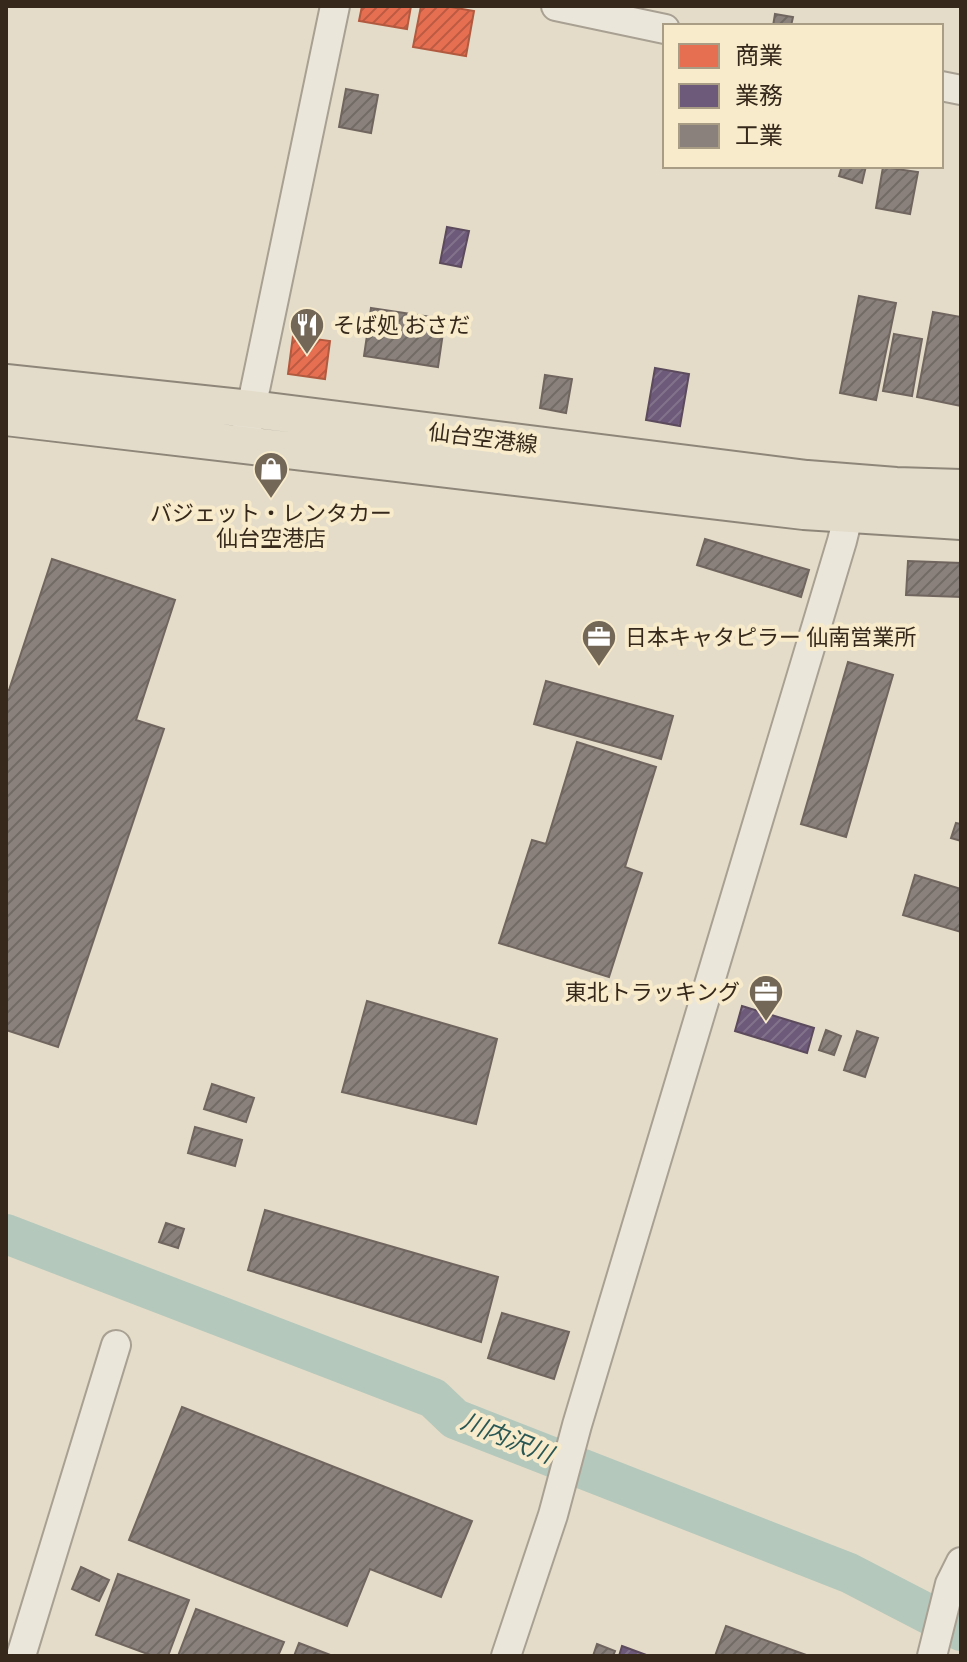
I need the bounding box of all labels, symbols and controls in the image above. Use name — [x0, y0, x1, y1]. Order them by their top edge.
legend — [663, 24, 943, 168]
text: 商業 — [735, 39, 783, 71]
text: 業務 — [735, 79, 783, 111]
text: 工業 — [735, 119, 783, 151]
restaurant icon: そば処 おさだ — [288, 306, 326, 356]
place label: そば処 おさだ — [333, 310, 470, 339]
street label: 仙台空港線 — [427, 416, 539, 459]
shop icon: バジェット・レンタカー 仙台空港店 — [252, 450, 290, 500]
place label: バジェット・レンタカー 仙台空港店 — [150, 498, 392, 552]
office icon: 日本キャタピラー 仙南営業所 — [580, 618, 618, 668]
place label: 日本キャタピラー 仙南営業所 — [625, 622, 916, 651]
office icon: 東北トラッキング — [747, 973, 785, 1023]
place label: 東北トラッキング — [565, 977, 740, 1006]
water label: 川内沢川 — [457, 1404, 561, 1471]

